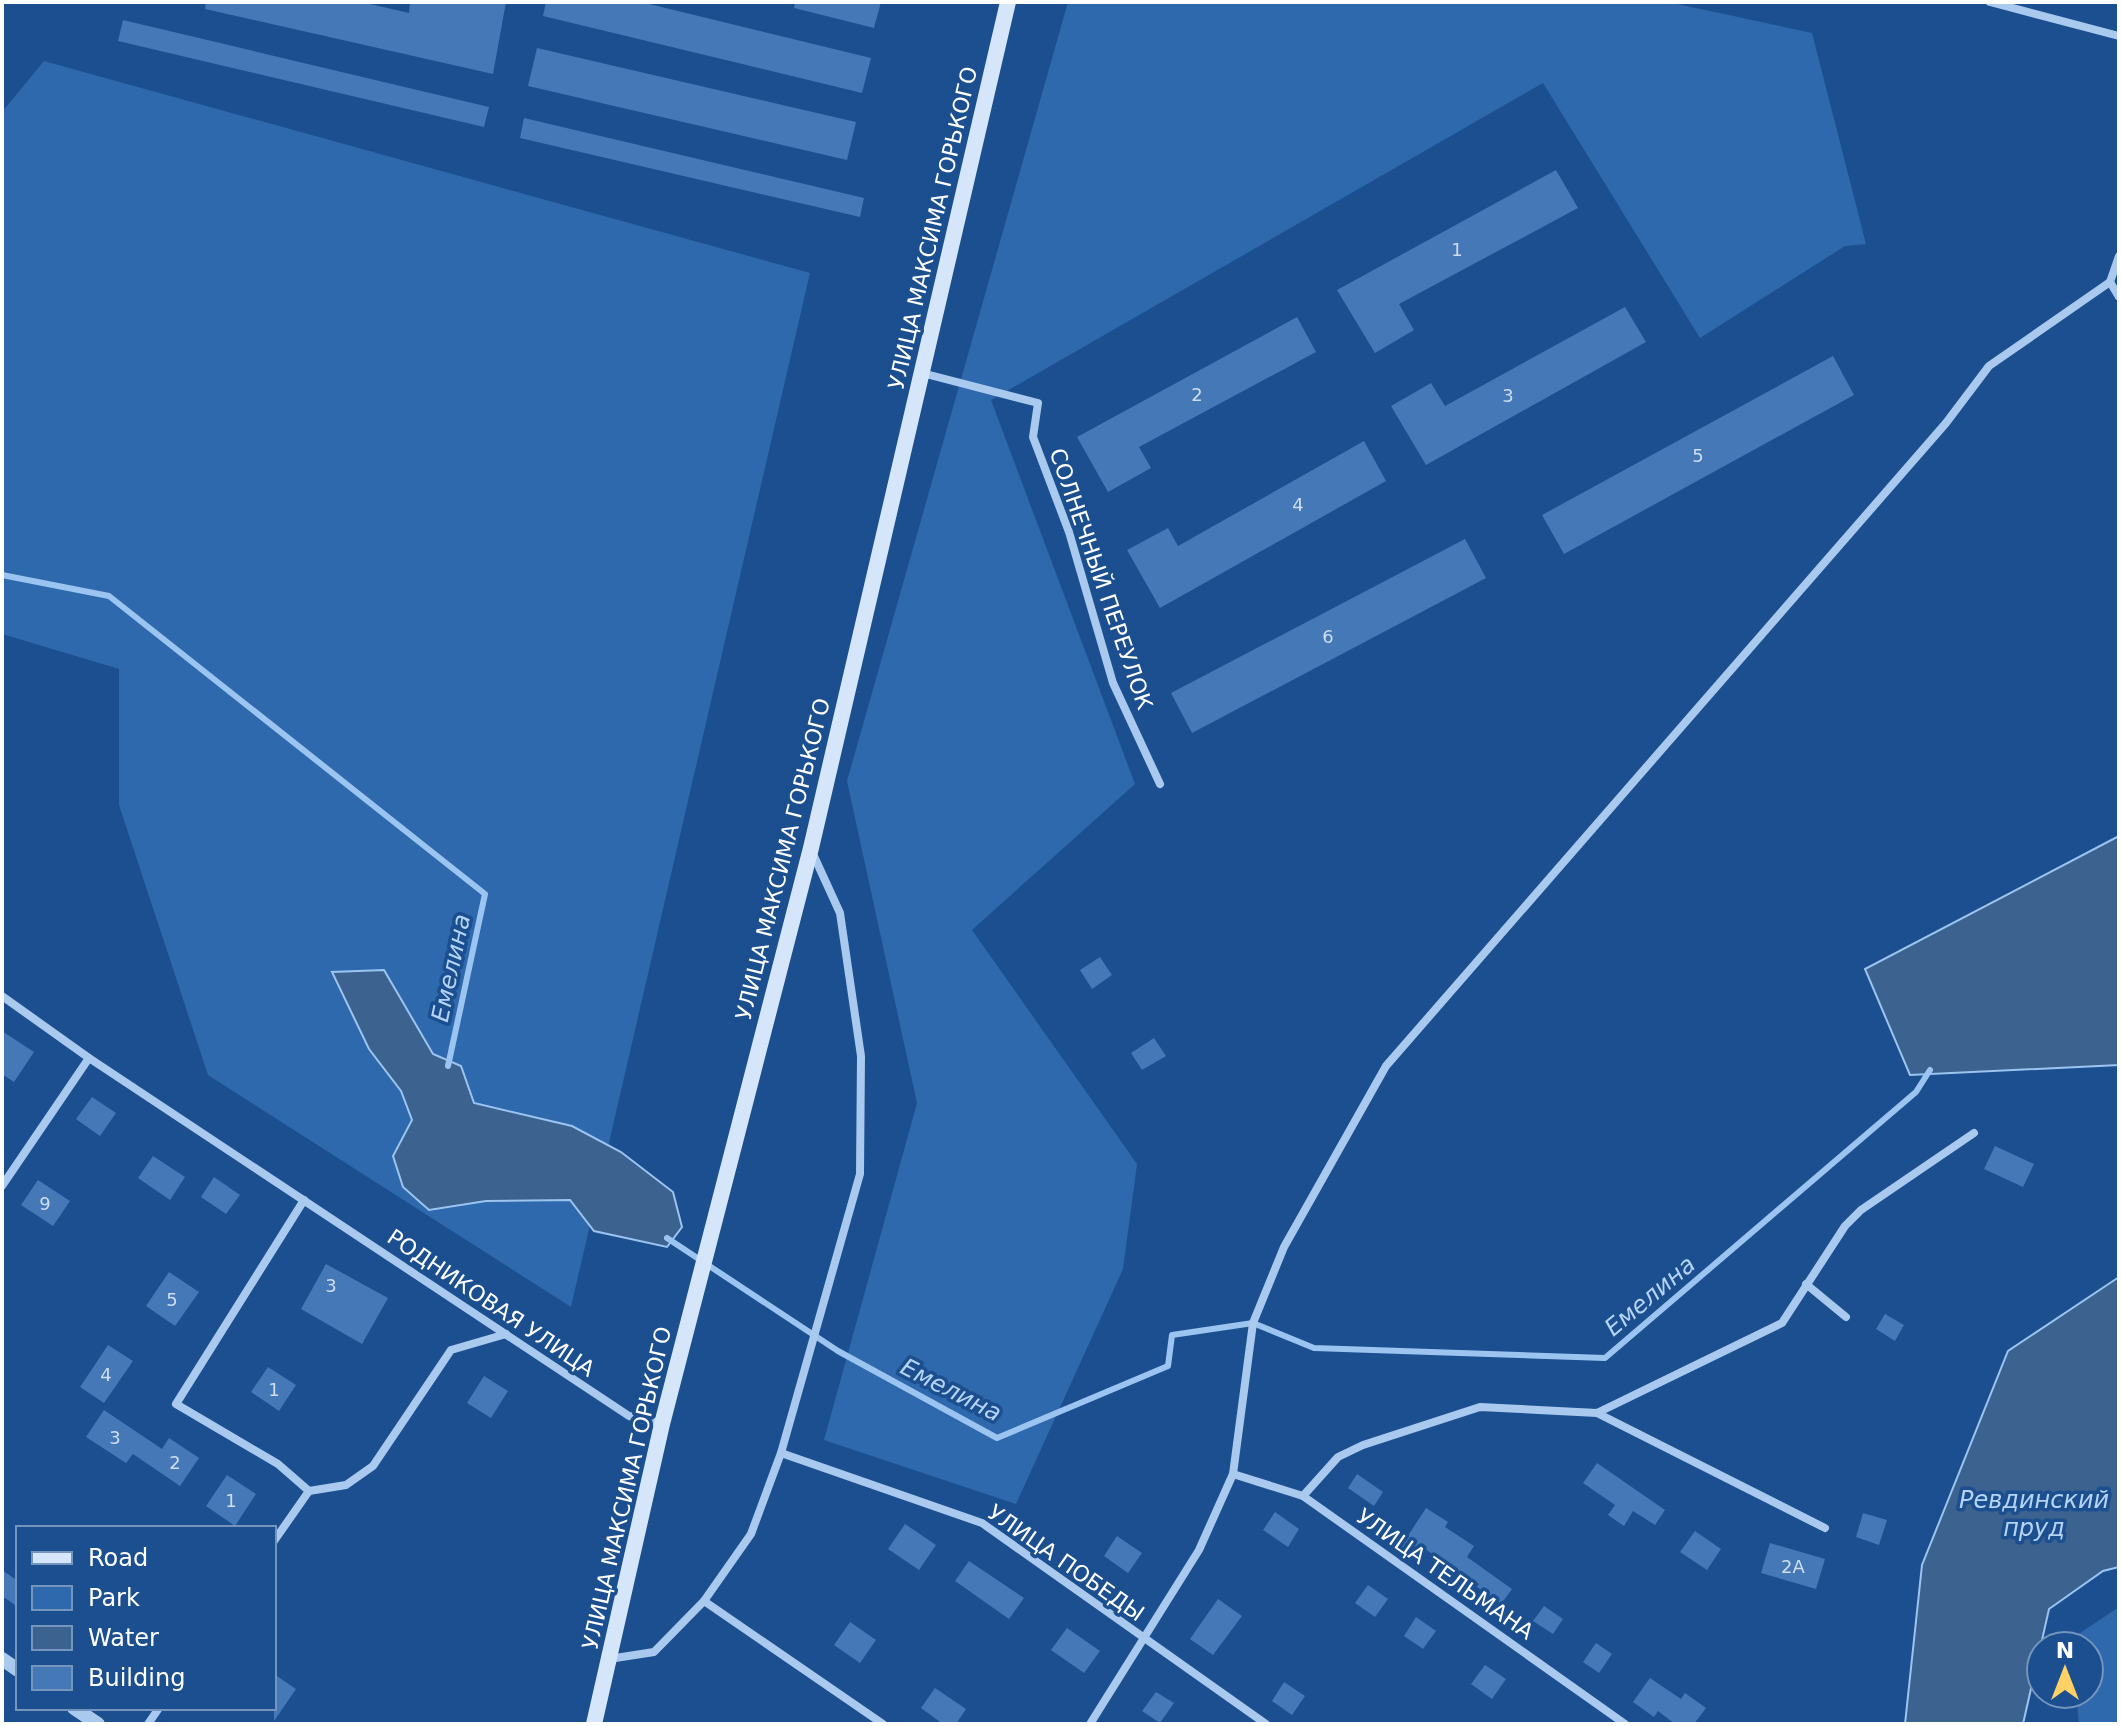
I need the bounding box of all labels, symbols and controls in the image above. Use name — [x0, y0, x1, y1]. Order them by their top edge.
street label: УЛИЦА МАКСИМА ГОРЬКОГО — [884, 64, 982, 392]
house number: 1 — [1451, 239, 1463, 260]
house number: 2 — [1191, 384, 1203, 405]
house number: 3 — [1502, 385, 1514, 406]
street label: СОЛНЕЧНЫЙ ПЕРЕУЛОК — [1044, 445, 1158, 713]
house number: 5 — [1692, 445, 1704, 466]
house number: 4 — [1292, 494, 1304, 515]
house number: 6 — [1322, 626, 1334, 647]
street label: УЛИЦА МАКСИМА ГОРЬКОГО — [731, 695, 835, 1023]
water label: Емелина — [426, 912, 476, 1024]
house number: 9 — [39, 1193, 51, 1214]
street label: РОДНИКОВАЯ УЛИЦА — [383, 1224, 599, 1382]
water label: Емелина — [1599, 1250, 1701, 1342]
house number: 3 — [325, 1275, 337, 1296]
house number: 5 — [166, 1289, 178, 1310]
street label: УЛИЦА МАКСИМА ГОРЬКОГО — [578, 1324, 676, 1652]
water label: Емелина — [896, 1353, 1006, 1427]
house number: 4 — [100, 1364, 112, 1385]
house number: 1 — [268, 1379, 280, 1400]
house number: 3 — [109, 1427, 121, 1448]
house number: 2 — [169, 1452, 181, 1473]
water label: Ревдинский пруд — [1959, 1486, 2109, 1542]
house number: 1 — [225, 1490, 237, 1511]
street label: УЛИЦА ПОБЕДЫ — [983, 1500, 1149, 1626]
street label: УЛИЦА ТЕЛЬМАНА — [1352, 1503, 1538, 1645]
legend — [16, 1526, 276, 1710]
text: Road — [88, 1544, 148, 1572]
house number: 2А — [1781, 1556, 1806, 1577]
text: Park — [88, 1584, 140, 1612]
text: Water — [88, 1624, 159, 1652]
north arrow — [2025, 1630, 2105, 1710]
text: N — [2056, 1638, 2074, 1663]
text: Building — [88, 1664, 185, 1692]

